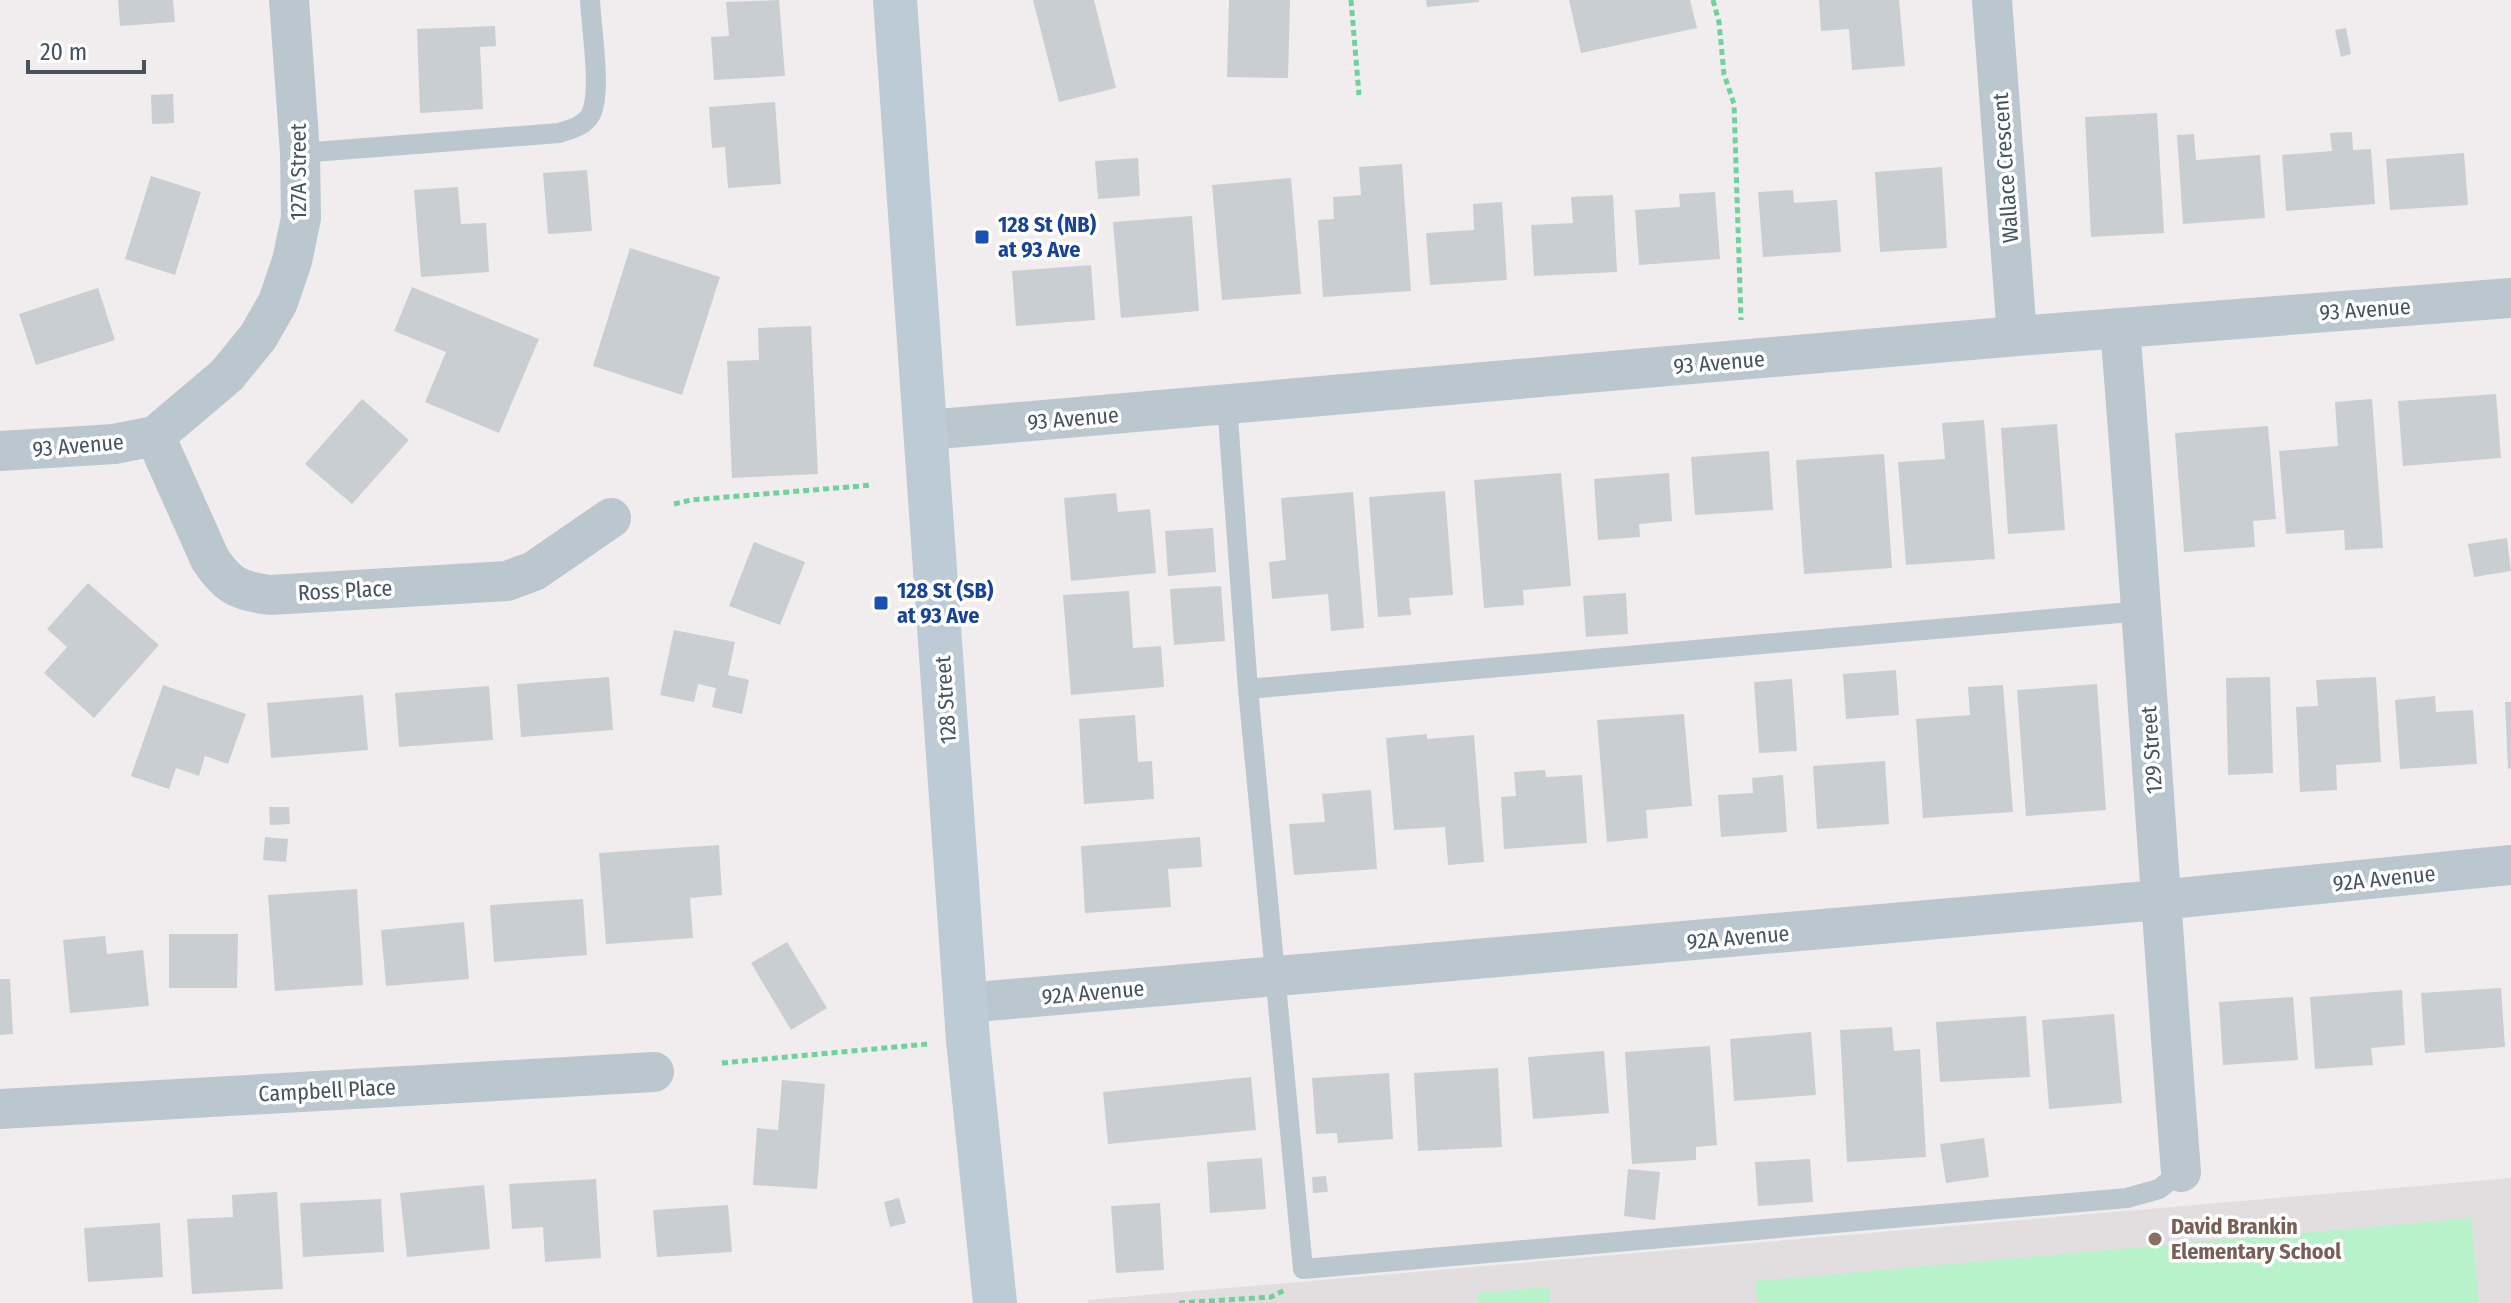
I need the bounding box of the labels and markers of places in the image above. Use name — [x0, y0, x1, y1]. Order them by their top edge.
place label: 128 St (NB) at 93 Ave — [998, 211, 1096, 263]
marker: 128 St (NB) at 93 Ave — [973, 228, 991, 246]
place label: 128 St (SB) at 93 Ave — [897, 577, 994, 629]
marker: 128 St (SB) at 93 Ave — [872, 594, 890, 612]
place label: David Brankin Elementary School — [2171, 1213, 2342, 1265]
marker: David Brankin Elementary School — [2146, 1230, 2164, 1248]

